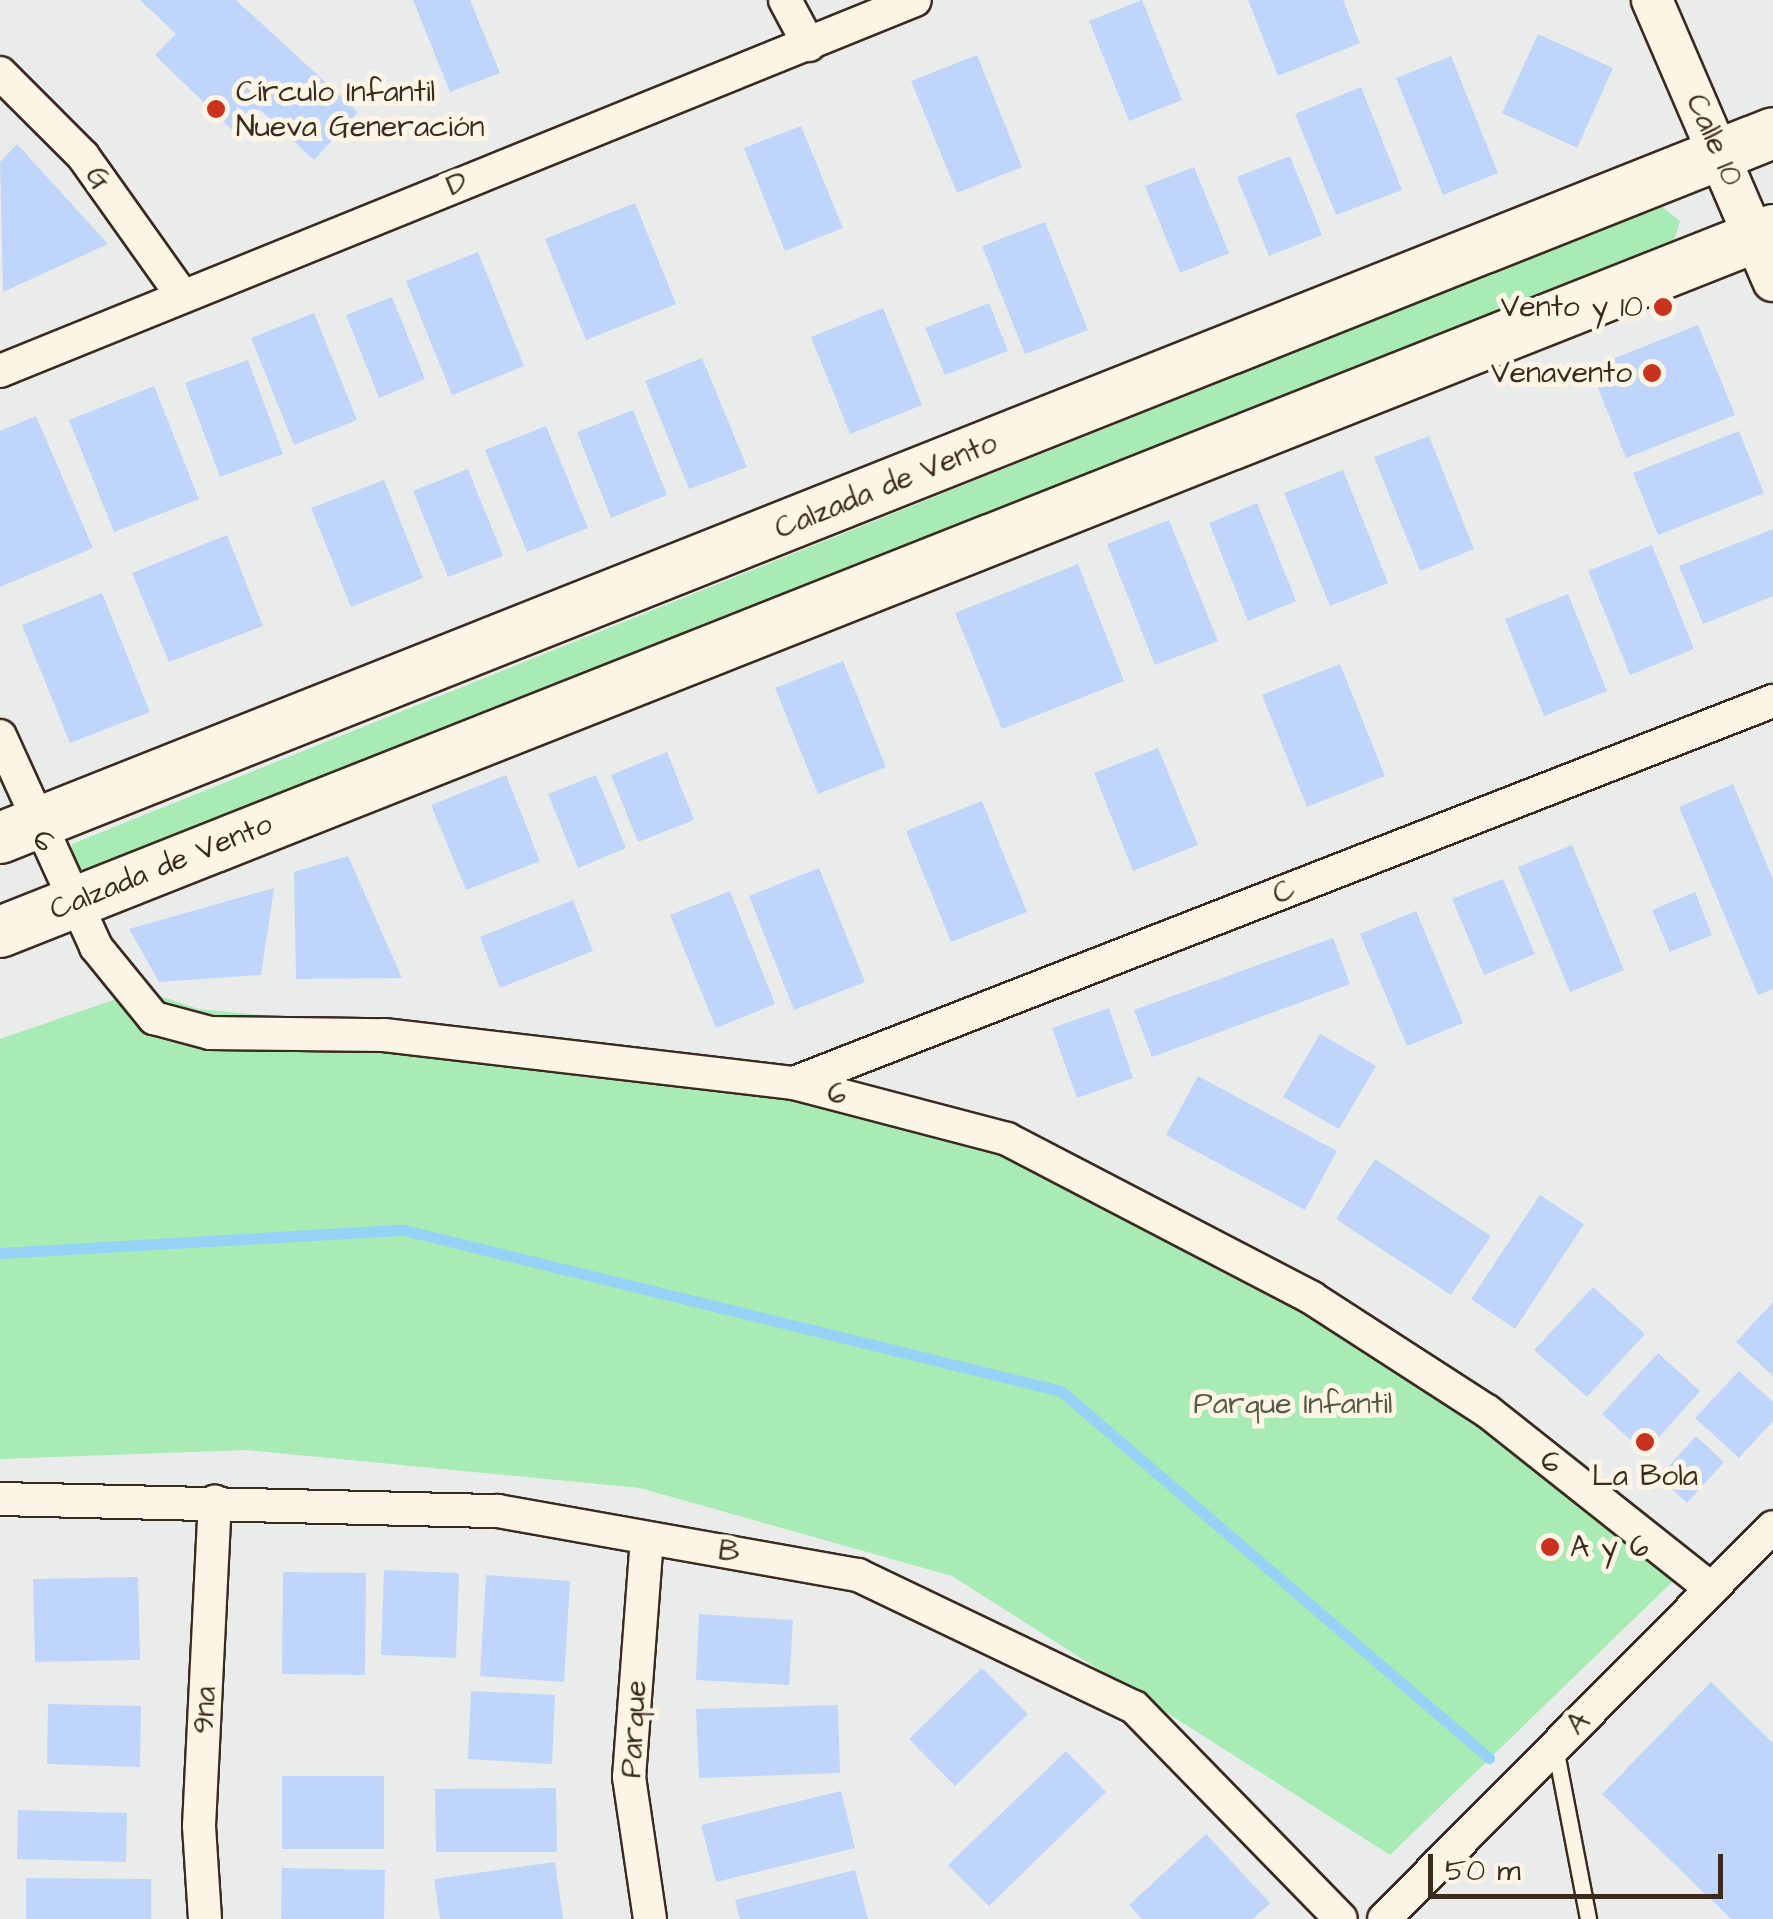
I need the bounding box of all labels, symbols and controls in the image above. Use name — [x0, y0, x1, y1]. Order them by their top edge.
place label: Círculo Infantil Nueva Generación — [236, 74, 485, 144]
street label: Calle 10 — [1678, 88, 1750, 192]
marker: Círculo Infantil Nueva Generación — [205, 98, 227, 120]
street label: G — [77, 159, 119, 197]
street label: D — [441, 164, 473, 204]
place label: Vento y 10 — [1501, 289, 1643, 325]
marker: Vento y 10 — [1652, 296, 1674, 318]
place label: Venavento — [1491, 355, 1632, 391]
marker: Venavento — [1641, 362, 1663, 384]
street label: Calzada de Vento — [770, 425, 1002, 547]
street label: Calzada de Vento — [45, 806, 277, 928]
street label: 6 — [24, 826, 64, 856]
street label: C — [1268, 871, 1300, 913]
street label: 6 — [824, 1074, 850, 1114]
park label: Parque Infantil — [1194, 1386, 1392, 1422]
marker: La Bola — [1634, 1431, 1656, 1453]
street label: 6 — [1533, 1442, 1569, 1482]
place label: La Bola — [1592, 1458, 1698, 1494]
place label: A y 6 — [1570, 1529, 1649, 1565]
street label: B — [715, 1532, 743, 1572]
marker: A y 6 — [1539, 1536, 1561, 1558]
street label: Parque — [613, 1679, 655, 1779]
street label: 9na — [186, 1685, 224, 1735]
street label: A — [1558, 1704, 1598, 1742]
scale bar — [1433, 1834, 1728, 1896]
text: 50 m — [1445, 1850, 1521, 1892]

